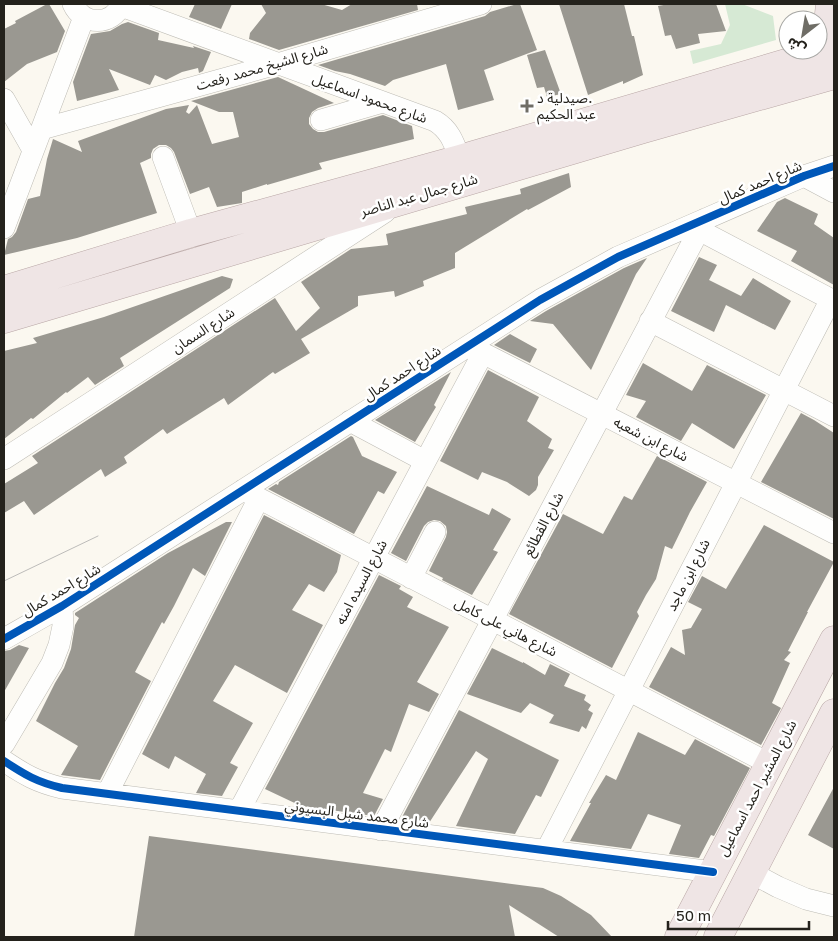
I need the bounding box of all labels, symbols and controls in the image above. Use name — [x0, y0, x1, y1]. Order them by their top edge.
north arrow — [778, 10, 828, 60]
text: ش — [783, 34, 809, 59]
street label: شارع الشيخ محمد رفعت — [194, 40, 331, 96]
street label: شارع محمود اسماعيل — [309, 69, 430, 129]
place label: صيدلية د. عبد الحكيم — [537, 89, 596, 125]
marker: صيدلية د. عبد الحكيم — [521, 100, 533, 112]
street label: شارع احمد كمال — [715, 156, 805, 210]
street label: شارع جمال عبد الناصر — [357, 170, 480, 223]
street label: شارع السمان — [168, 303, 239, 359]
street label: شارع احمد كمال — [360, 341, 445, 406]
street label: شارع ابن شعبه — [610, 412, 691, 467]
street label: شارع القطائع — [519, 489, 569, 560]
street label: شارع السيده امنه — [331, 536, 393, 629]
street label: شارع ابن ماجد — [662, 536, 716, 615]
street label: شارع احمد كمال — [18, 559, 105, 622]
street label: شارع هاني على كامل — [451, 593, 560, 663]
street label: شارع المشير احمد اسماعيل — [713, 717, 802, 860]
street label: شارع محمد شبل البسيوني — [284, 796, 430, 834]
scale bar — [668, 898, 809, 930]
text: 50 m — [676, 906, 711, 924]

